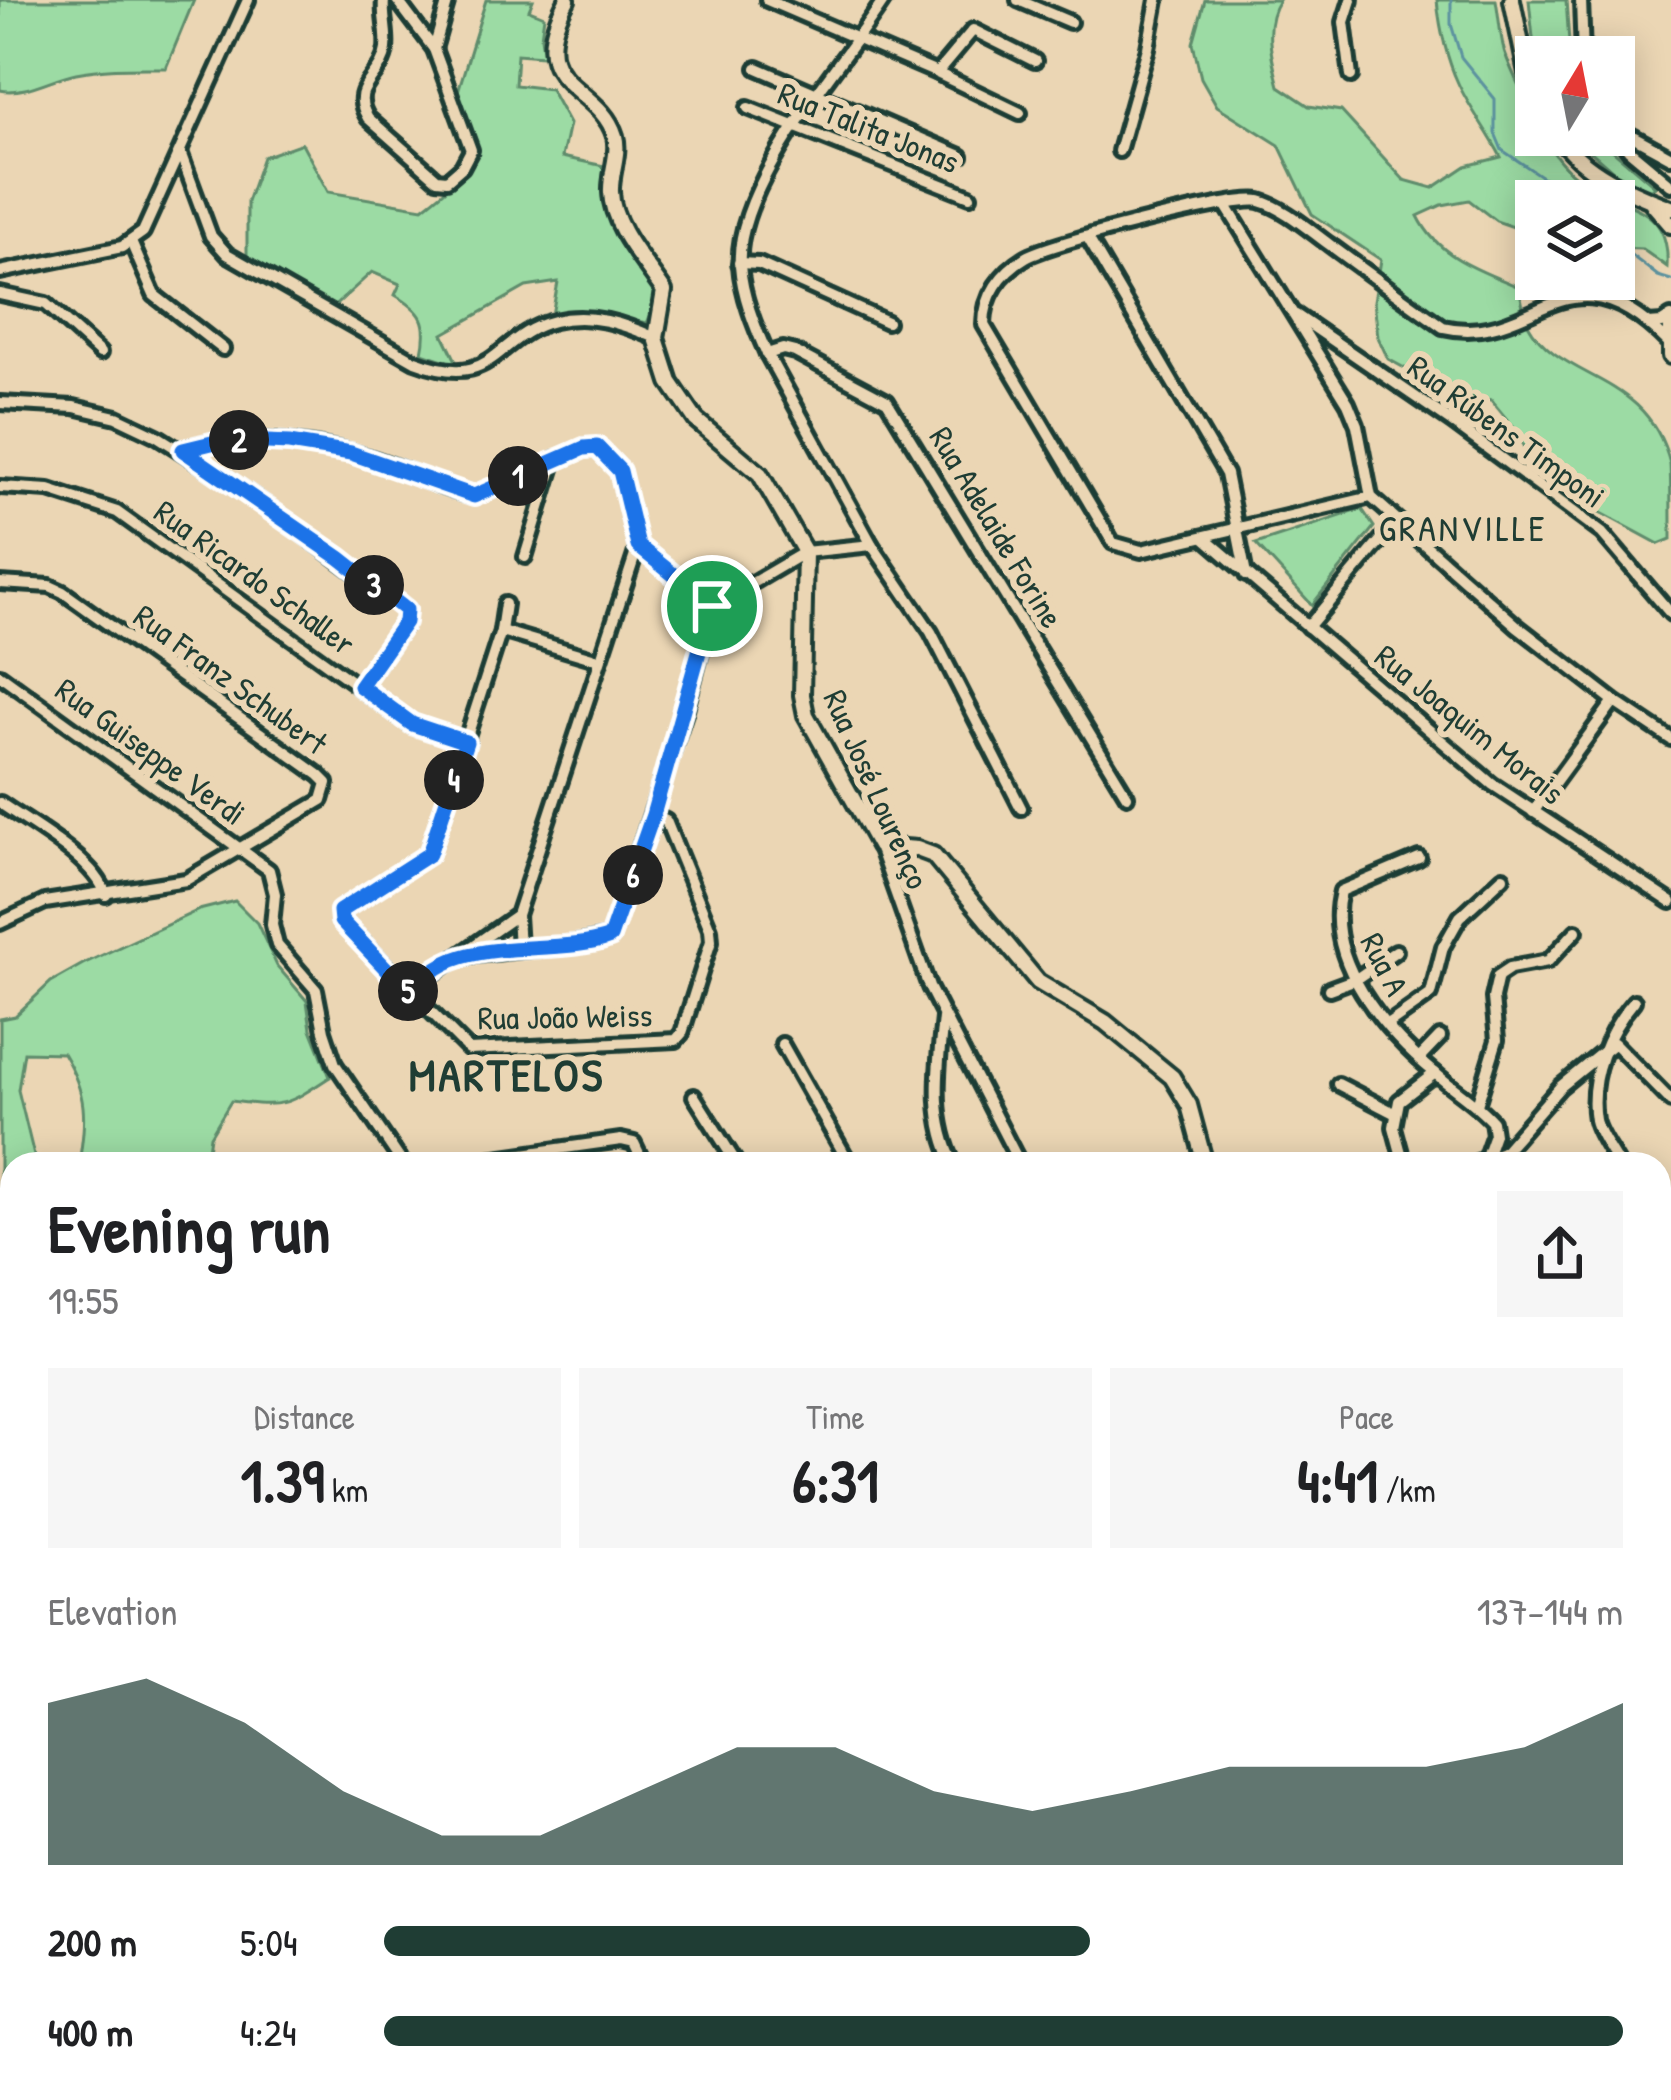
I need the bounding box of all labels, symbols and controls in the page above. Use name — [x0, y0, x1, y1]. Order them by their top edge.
north arrow — [1515, 36, 1635, 156]
map controls — [1515, 36, 1635, 300]
street label: Rua Talita Jonas — [772, 71, 966, 183]
button: layers — [1515, 180, 1635, 300]
street label: Rua Rúbens Timponi — [1399, 344, 1615, 518]
pin: 2 — [209, 410, 269, 470]
text: 2 — [231, 418, 247, 462]
street label: Rua Adelaide Forine — [920, 418, 1074, 636]
pin: 1 — [488, 446, 548, 506]
text: 1 — [512, 454, 524, 498]
street label: Rua Ricardo Schaller — [146, 489, 364, 665]
district label: GRANVILLE — [1379, 503, 1547, 552]
pin: 3 — [344, 555, 404, 615]
pin — [661, 555, 763, 657]
text: 3 — [367, 563, 381, 607]
icon: arrive — [679, 573, 745, 639]
street label: Rua Franz Schubert — [125, 594, 337, 765]
street label: Rua Joaquim Morais — [1365, 634, 1574, 815]
street label: Rua Guiseppe Verdi — [47, 667, 255, 836]
street label: Rua José Lourenço — [814, 683, 940, 895]
pin: 4 — [424, 750, 484, 810]
text: 4 — [448, 758, 460, 802]
pin: 6 — [603, 845, 663, 905]
text: 6 — [626, 853, 640, 897]
street label: Rua A — [1351, 925, 1419, 1003]
pin: 5 — [378, 961, 438, 1021]
text: 5 — [401, 969, 415, 1013]
street label: Rua João Weiss — [477, 992, 653, 1040]
district label: MARTELOS — [409, 1044, 605, 1105]
text: Evening run — [48, 1183, 330, 1273]
button: share — [1497, 1191, 1623, 1317]
text: 19:55 — [48, 1273, 119, 1326]
text: Distance — [254, 1395, 355, 1439]
text: Time — [806, 1395, 865, 1439]
text: Pace — [1339, 1395, 1394, 1439]
text: 1.39 — [241, 1439, 324, 1521]
text: 6:31 — [792, 1439, 879, 1521]
text: 4:41 — [1297, 1439, 1378, 1521]
text: km — [324, 1468, 368, 1512]
text: /km — [1378, 1468, 1436, 1512]
text: Elevation — [48, 1584, 178, 1637]
text: 137–144 m — [1477, 1584, 1623, 1637]
text: 200 m — [48, 1915, 137, 1968]
text: 5:04 — [240, 1915, 298, 1968]
text: 400 m — [48, 2005, 133, 2058]
text: 4:24 — [240, 2005, 297, 2058]

